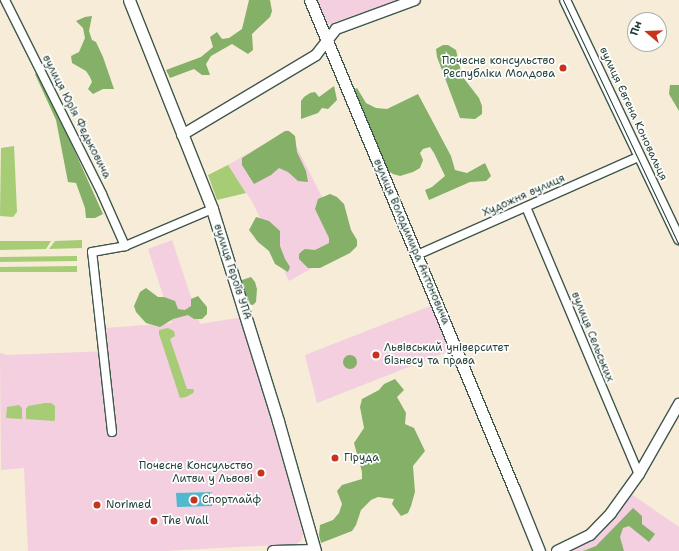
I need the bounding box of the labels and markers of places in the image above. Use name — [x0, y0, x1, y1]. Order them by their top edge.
place label: Почесне консульство Республіки Молдова — [442, 55, 555, 81]
marker: Почесне консульство Республіки Молдова — [558, 63, 568, 73]
place label: Львівський університет бізнесу та права — [384, 342, 509, 368]
marker: Львівський університет бізнесу та права — [371, 350, 381, 360]
place label: Гіруда — [344, 451, 379, 465]
marker: Гіруда — [329, 452, 341, 464]
place label: Почесне Консульство Литви у Львові — [139, 460, 253, 486]
marker: Почесне Консульство Литви у Львові — [256, 468, 266, 478]
place label: Спортлайф — [202, 493, 261, 507]
marker: Спортлайф — [189, 495, 199, 505]
place label: Norimed — [106, 498, 151, 512]
marker: Norimed — [91, 499, 103, 511]
place label: The Wall — [162, 514, 209, 528]
marker: The Wall — [149, 516, 159, 526]

